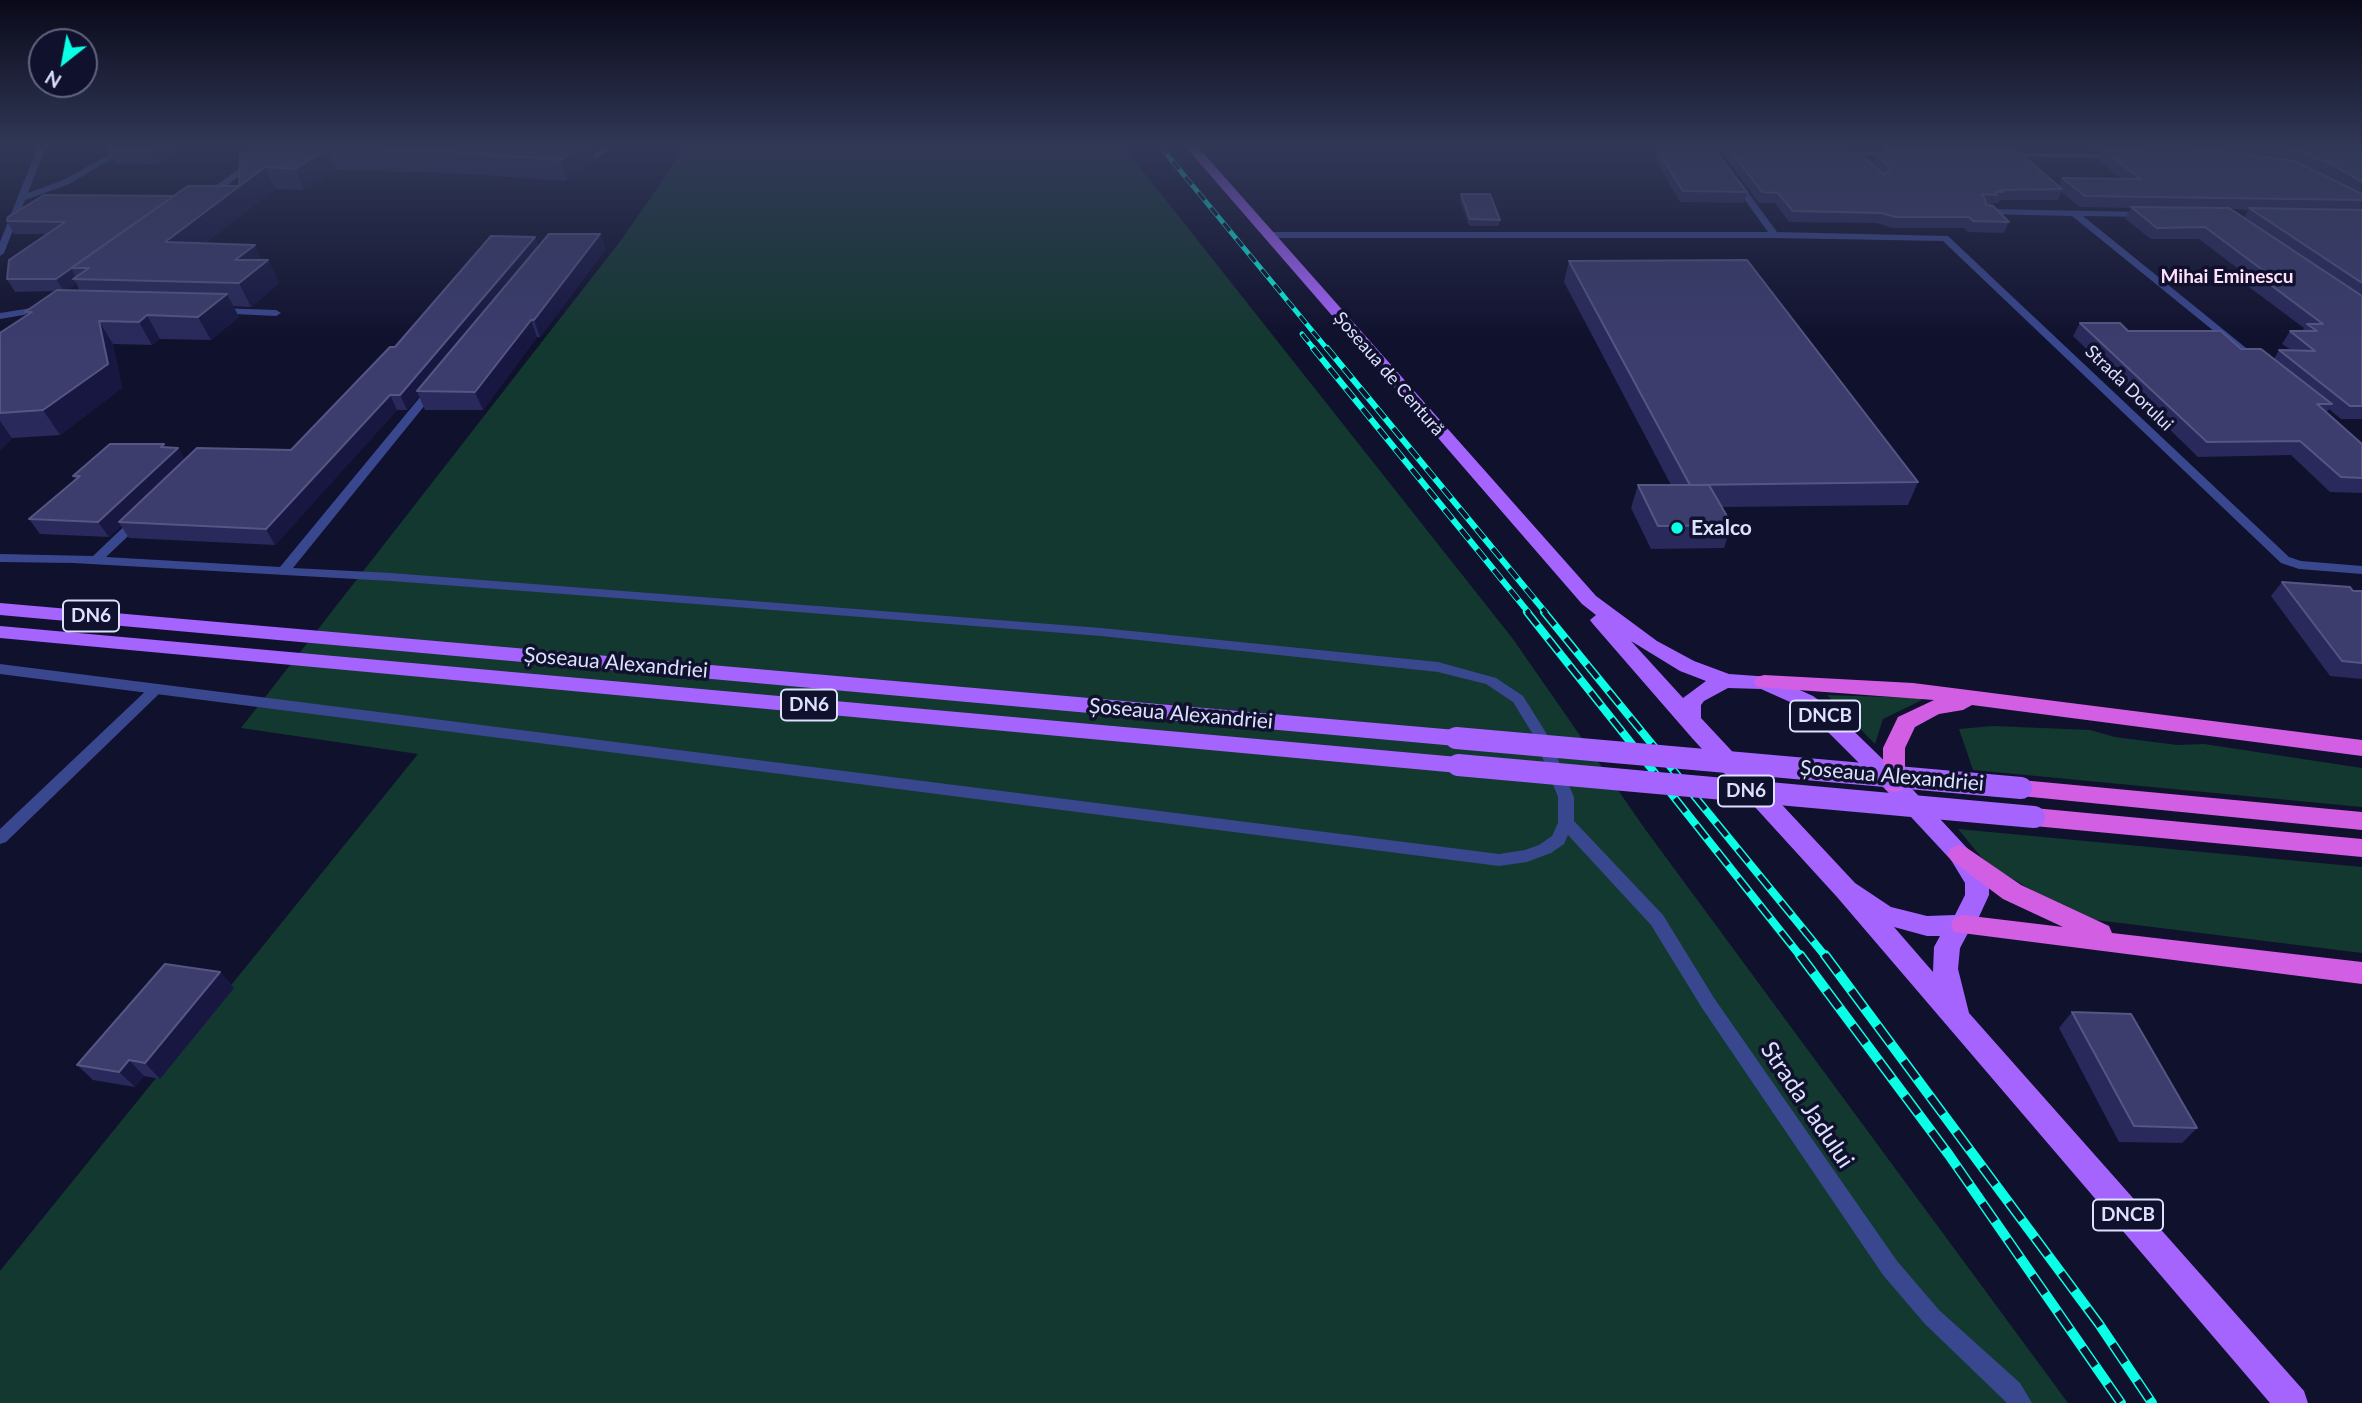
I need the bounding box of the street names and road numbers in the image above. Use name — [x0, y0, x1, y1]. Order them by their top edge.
street label: Șoseaua de Centură — [1329, 308, 1449, 440]
street label: Strada Dorului — [2081, 341, 2177, 435]
road number: DN6 — [63, 600, 119, 632]
street label: Șoseaua Alexandriei — [523, 642, 709, 684]
road number: DN6 — [781, 690, 837, 720]
street label: Șoseaua Alexandriei — [1088, 693, 1274, 735]
road number: DNCB — [1790, 701, 1860, 732]
street label: Șoseaua Alexandriei — [1799, 755, 1985, 797]
road number: DN6 — [1718, 776, 1774, 806]
street label: Strada Jadului — [1754, 1036, 1860, 1174]
road number: DNCB — [2093, 1200, 2163, 1231]

